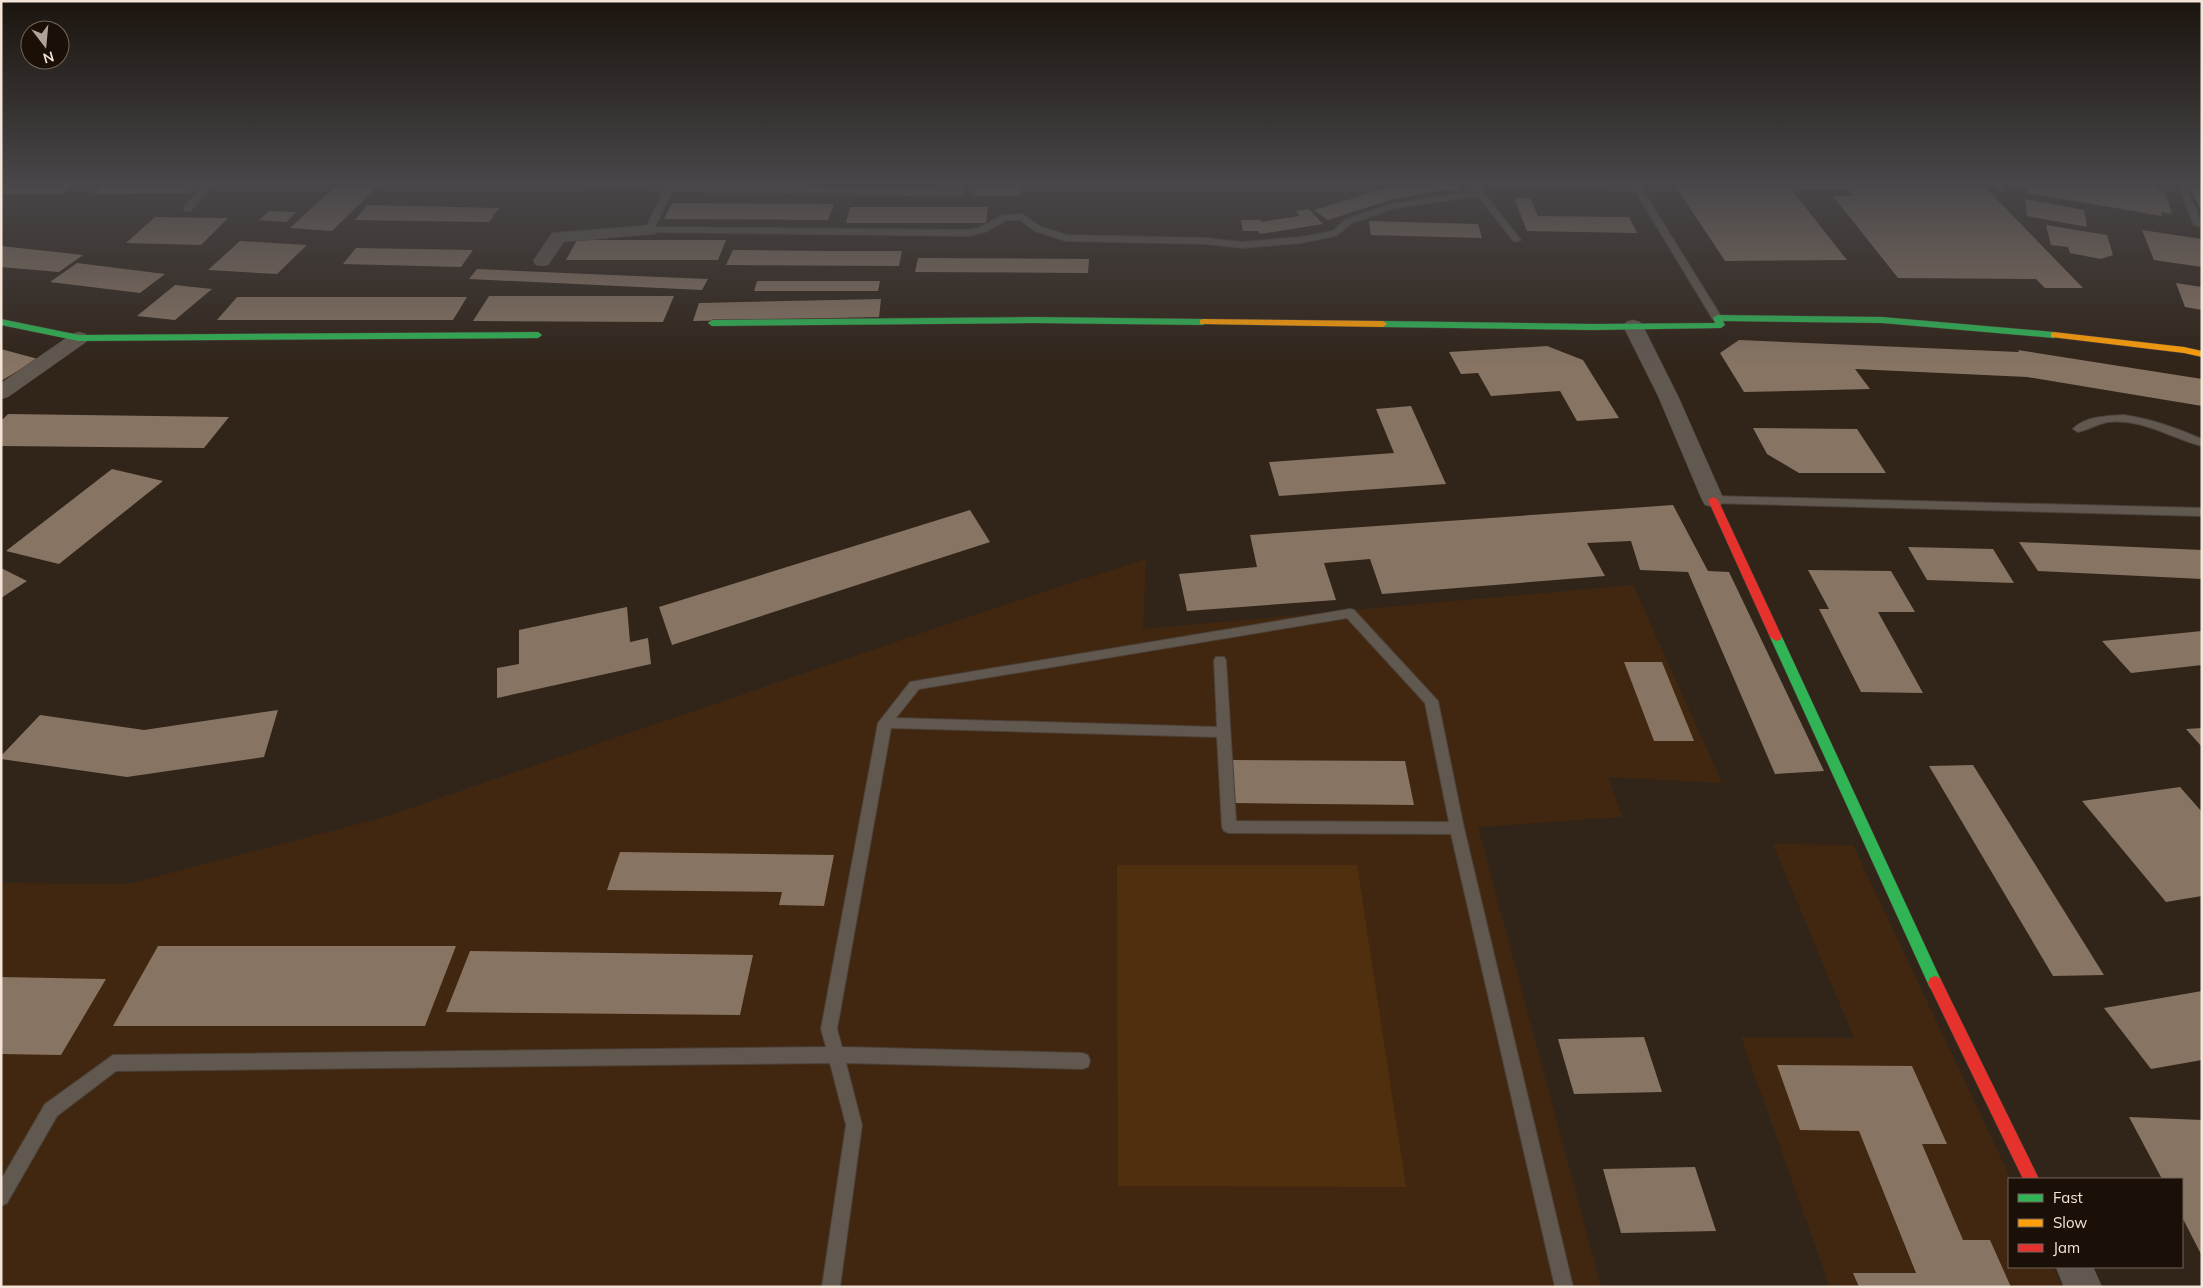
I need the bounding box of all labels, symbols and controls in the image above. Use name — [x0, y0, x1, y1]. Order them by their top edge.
north arrow — [20, 20, 70, 70]
text: N — [41, 47, 56, 68]
legend — [2008, 1178, 2183, 1268]
text: Fast — [2053, 1188, 2083, 1207]
text: Slow — [2053, 1213, 2087, 1232]
text: Jam — [2053, 1238, 2080, 1257]

